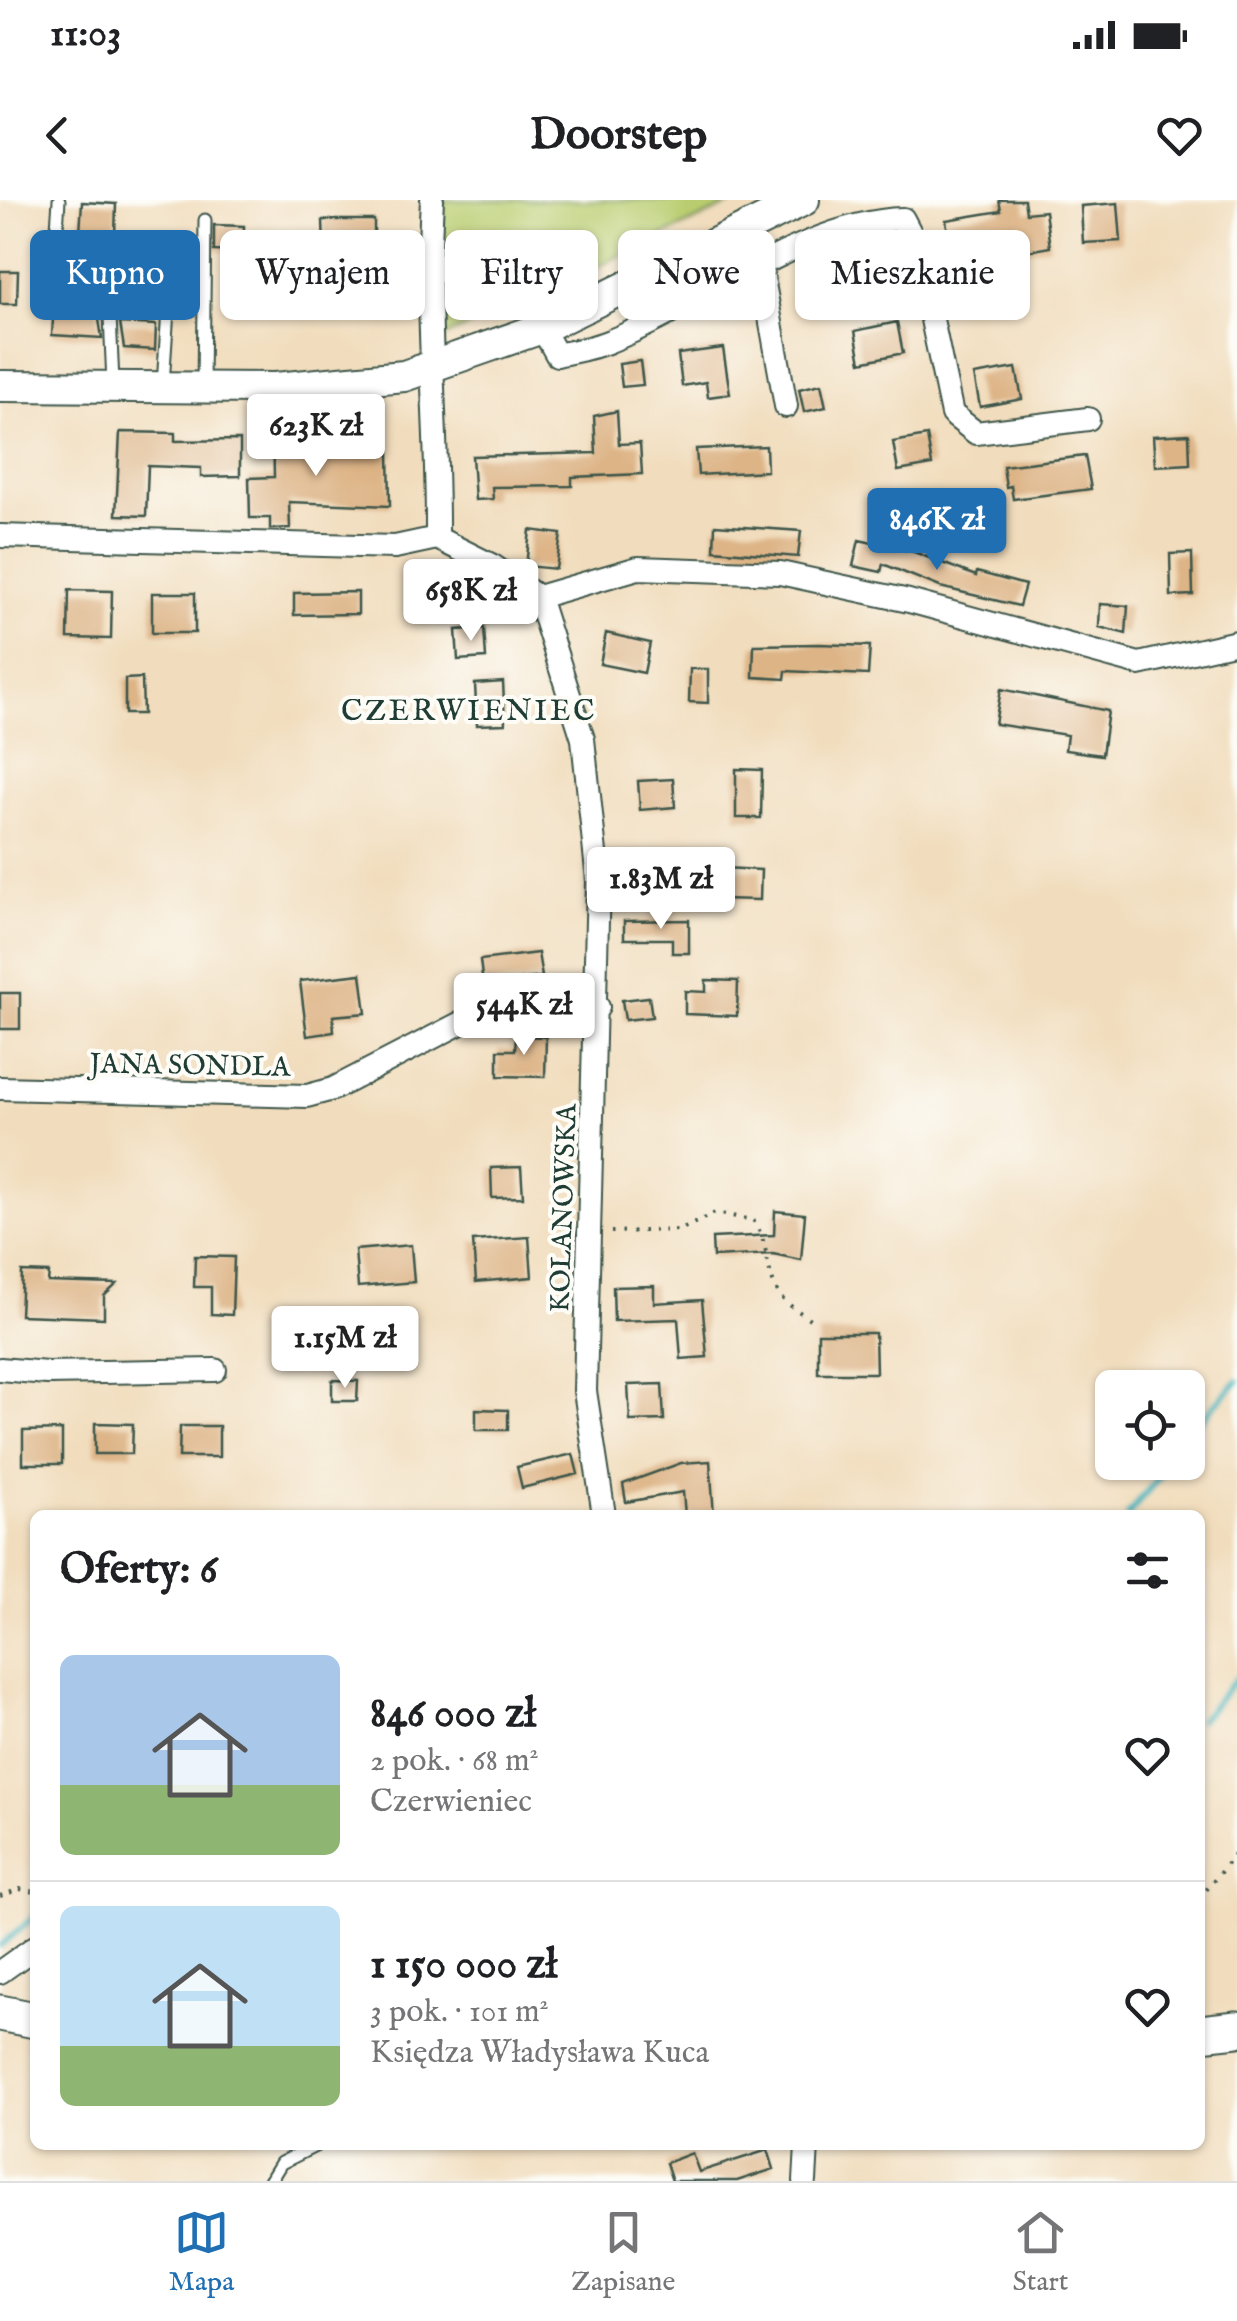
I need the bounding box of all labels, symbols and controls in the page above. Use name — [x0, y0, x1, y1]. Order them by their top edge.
text: 11:03 — [50, 11, 121, 59]
text: Doorstep — [530, 107, 707, 164]
icon: back — [30, 108, 85, 163]
icon: heart — [1152, 108, 1207, 163]
chip: Kupno — [30, 230, 200, 320]
chip: Wynajem — [220, 230, 425, 320]
chip: Filtry — [445, 230, 598, 320]
chip: Nowe — [618, 230, 775, 320]
chip: Mieszkanie — [795, 230, 1030, 320]
pin: 623K zł — [224, 394, 408, 479]
text: 623K zł — [269, 406, 363, 447]
pin: 846K zł — [845, 488, 1029, 573]
text: 846K zł — [889, 500, 985, 541]
pin: 658K zł — [379, 559, 563, 644]
text: 658K zł — [425, 571, 517, 612]
district label: CZERWIENIEC — [341, 693, 597, 731]
pin: 1.83M zł — [558, 847, 764, 932]
text: 1.83M zł — [609, 859, 713, 900]
pin: 544K zł — [432, 973, 616, 1058]
text: 544K zł — [476, 985, 572, 1026]
street label: JANA SONDLA — [86, 1047, 292, 1086]
street label: KOLANOWSKA — [543, 1102, 586, 1313]
pin: 1.15M zł — [242, 1306, 448, 1391]
text: 1.15M zł — [294, 1318, 396, 1359]
map controls — [1095, 1370, 1205, 1480]
button: locate — [1095, 1370, 1205, 1480]
icon: filters — [1120, 1543, 1175, 1598]
text: Oferty: 6 — [60, 1544, 217, 1597]
text: 846 000 zł — [370, 1688, 536, 1741]
icon: home — [140, 1695, 260, 1815]
icon: heart — [1120, 1728, 1175, 1783]
text: 2 pok. · 68 m² — [370, 1741, 539, 1782]
text: Czerwieniec — [370, 1782, 532, 1823]
text: 1 150 000 zł — [370, 1939, 557, 1992]
icon: home — [140, 1946, 260, 2066]
icon: heart — [1120, 1979, 1175, 2034]
text: 3 pok. · 101 m² — [370, 1992, 549, 2033]
text: Księdza Władysława Kuca — [370, 2033, 709, 2074]
tab: Mapa — [169, 2205, 234, 2300]
tab: Zapisane — [571, 2205, 675, 2300]
tab: Start — [1012, 2205, 1068, 2300]

